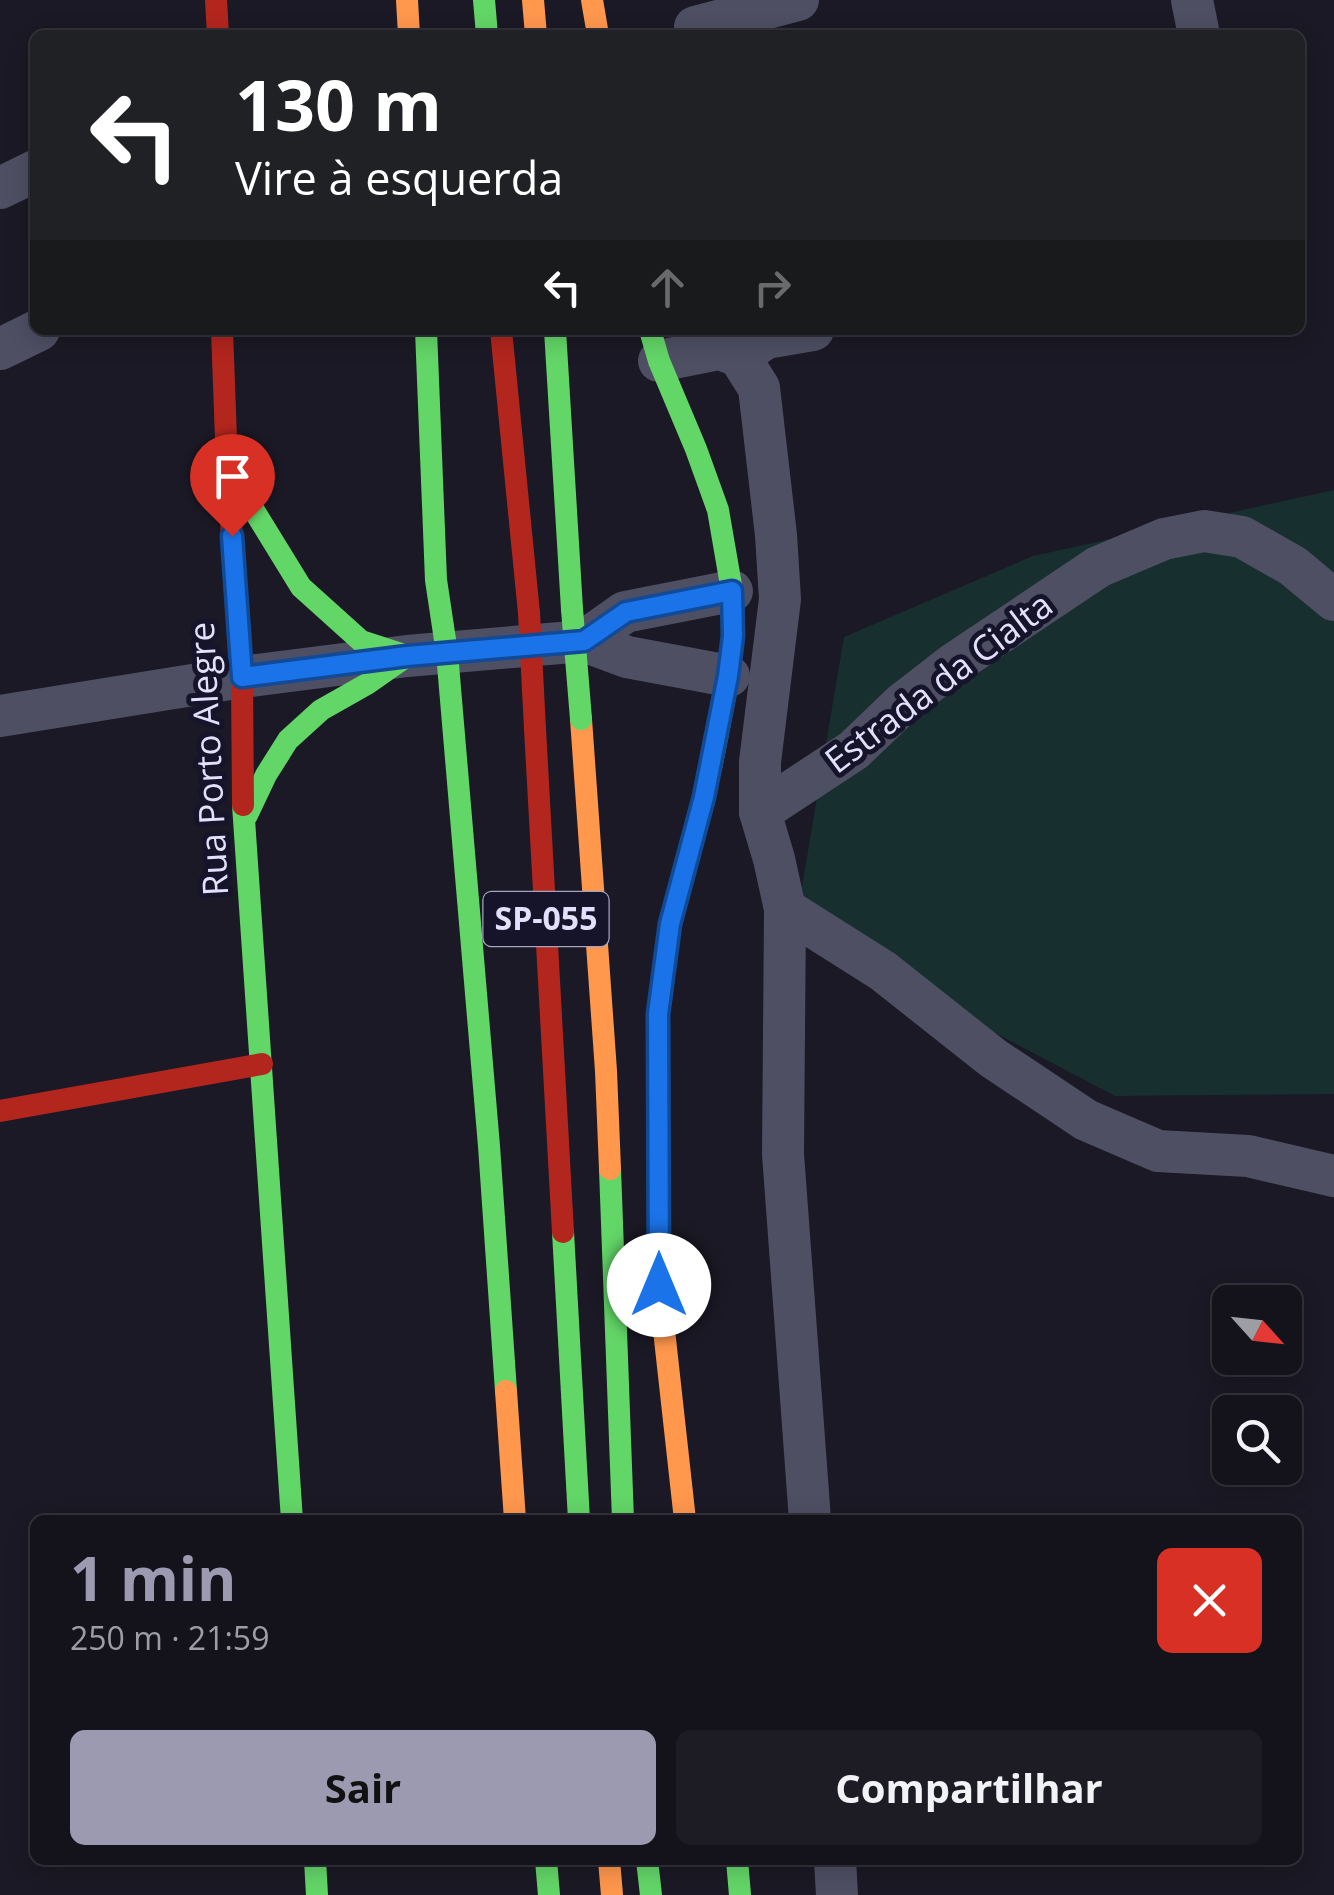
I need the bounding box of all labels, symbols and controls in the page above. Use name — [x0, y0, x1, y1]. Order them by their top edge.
text: 130 m — [235, 56, 442, 152]
icon: left — [70, 70, 200, 200]
text: Vire à esquerda — [235, 147, 563, 208]
icon: left — [535, 260, 590, 315]
icon: ahead — [640, 260, 695, 315]
icon: right — [745, 260, 800, 315]
pin — [190, 434, 275, 537]
icon: arrive — [205, 449, 260, 504]
street label: Estrada da Cialta — [815, 581, 1061, 783]
street label: Rua Porto Alegre — [177, 621, 238, 897]
road number: SP-055 — [484, 892, 608, 946]
position arrow — [607, 1233, 711, 1337]
north arrow — [1212, 1285, 1302, 1375]
map controls — [1212, 1285, 1302, 1485]
button: search — [1212, 1395, 1302, 1485]
text: 1 min — [70, 1537, 237, 1619]
button: close — [1157, 1548, 1262, 1653]
text: 250 m · 21:59 — [70, 1616, 269, 1659]
button: Sair — [70, 1730, 656, 1845]
button: Compartilhar — [676, 1730, 1262, 1845]

